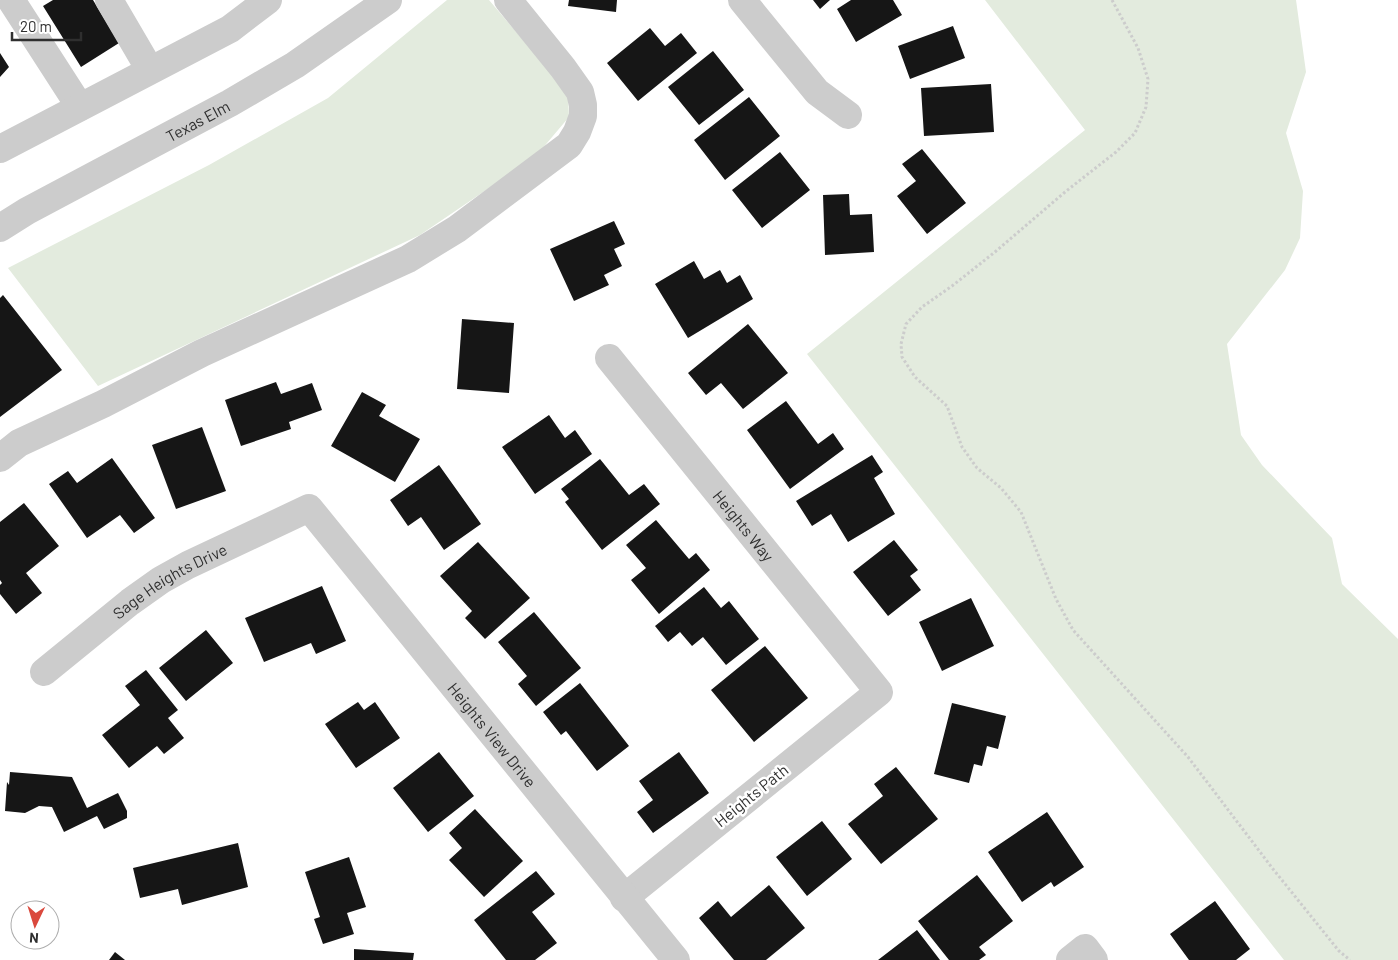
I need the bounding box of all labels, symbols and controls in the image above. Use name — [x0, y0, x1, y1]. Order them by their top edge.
scale bar — [12, 10, 81, 42]
text: 20 m — [20, 17, 52, 35]
street label: Texas Elm — [162, 96, 233, 145]
street label: Heights Way — [710, 486, 779, 565]
street label: Sage Heights Drive — [108, 539, 230, 622]
street label: Heights View Drive — [445, 678, 541, 790]
street label: Heights Path — [710, 760, 792, 830]
north arrow — [10, 900, 60, 950]
text: N — [29, 930, 39, 947]

